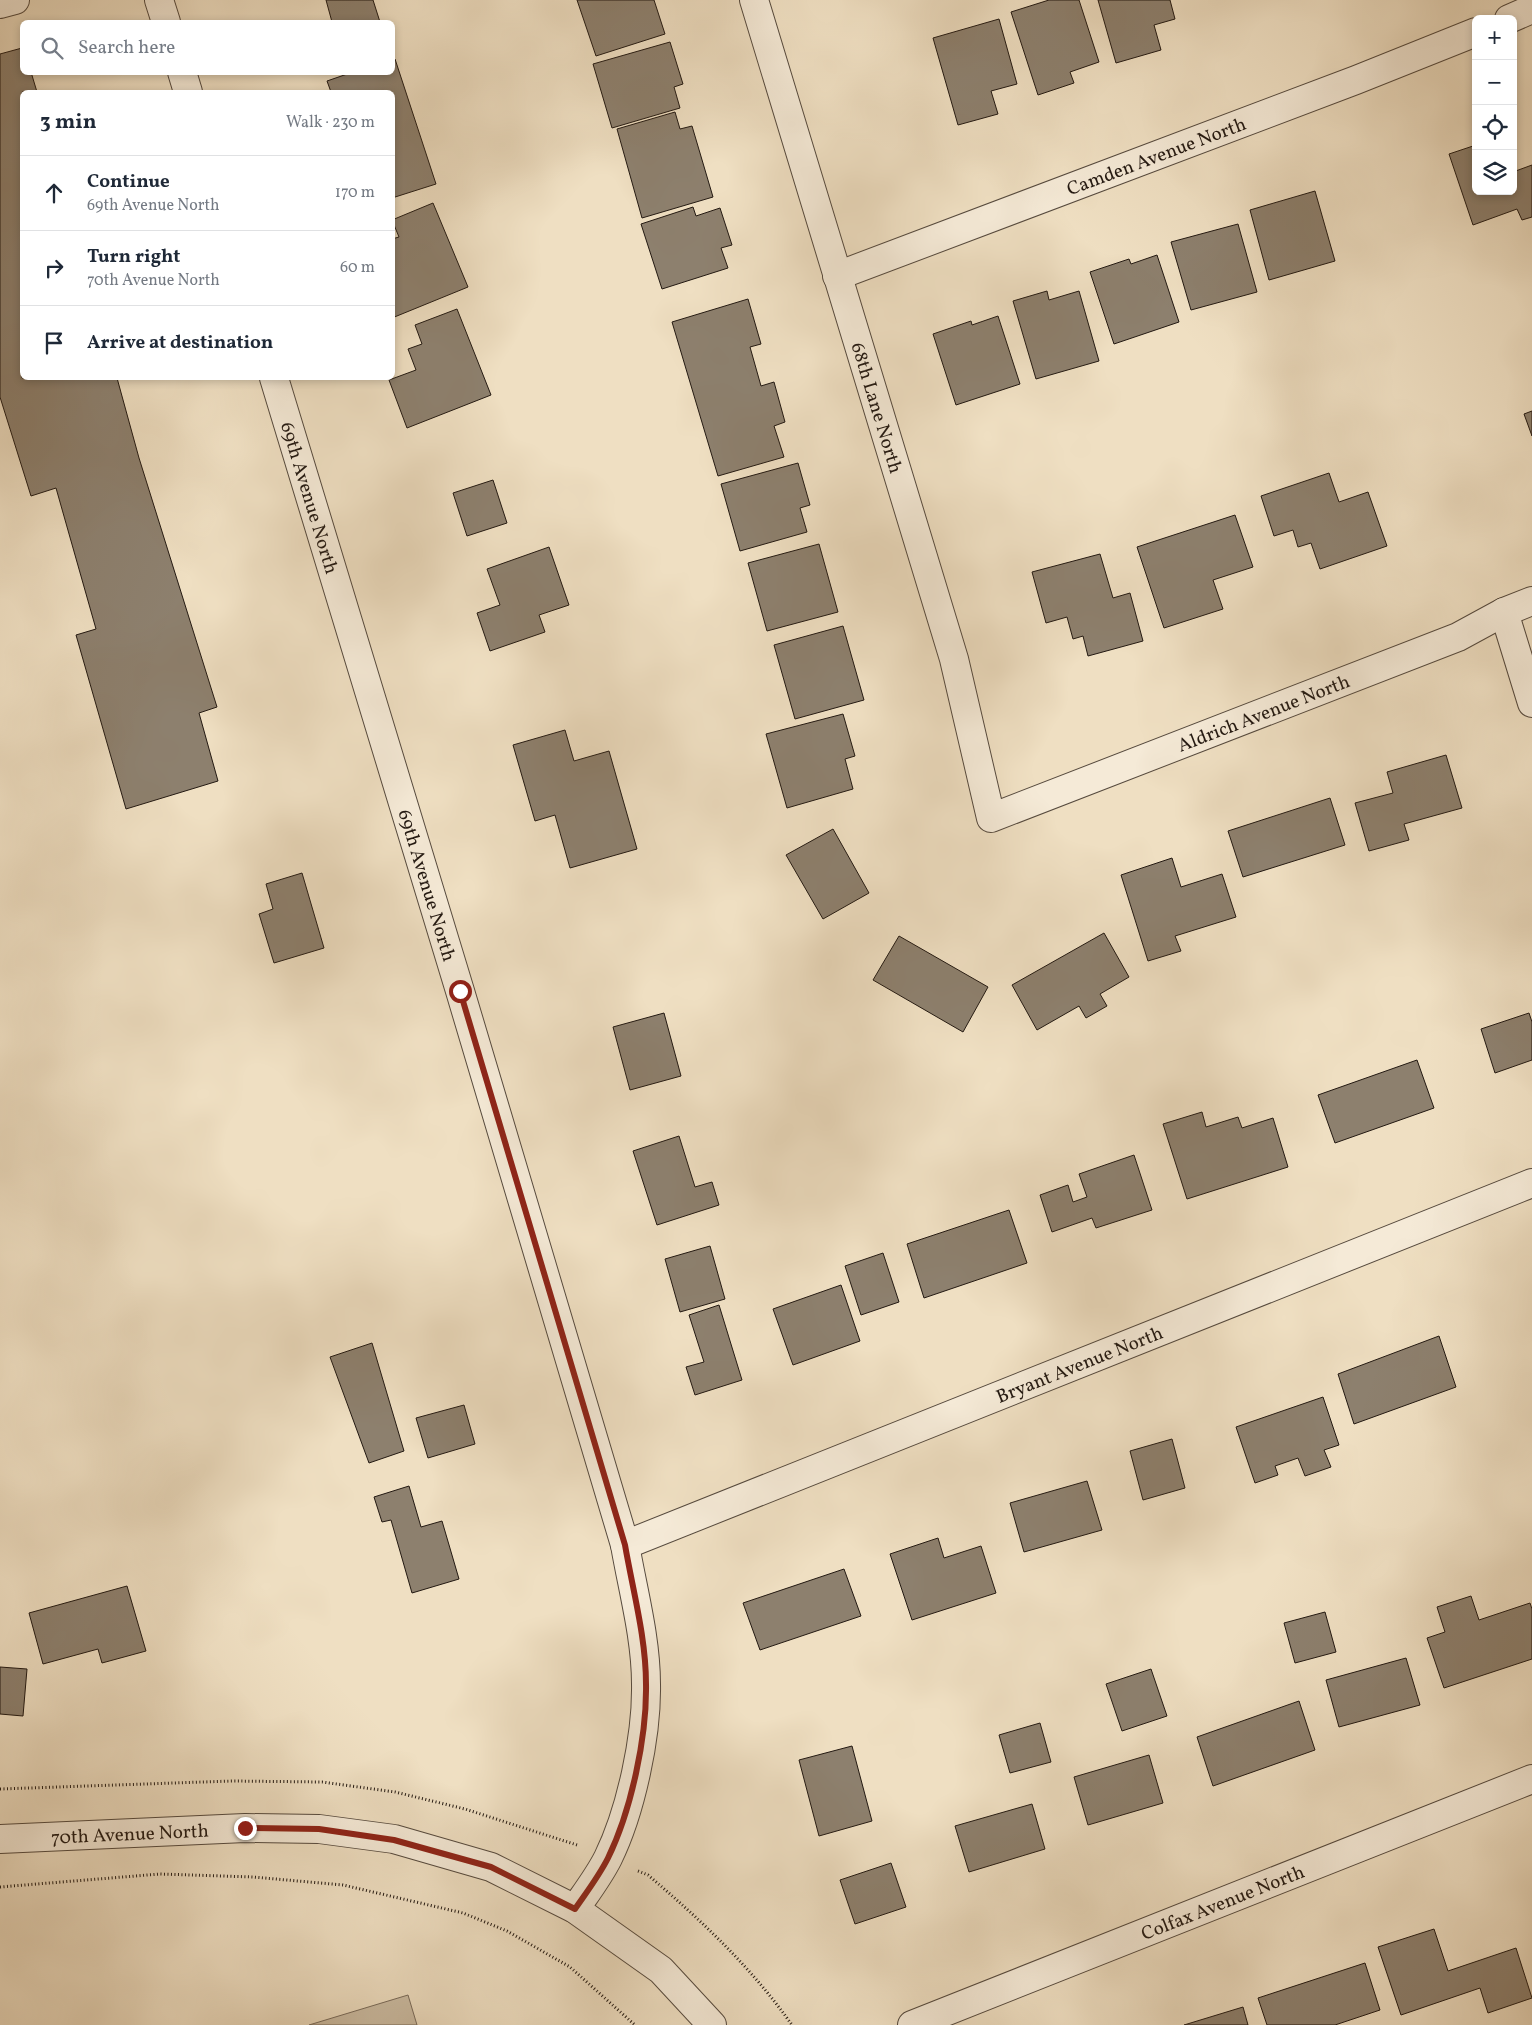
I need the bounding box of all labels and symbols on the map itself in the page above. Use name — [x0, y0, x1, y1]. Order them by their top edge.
street label: Camden Avenue North — [1063, 112, 1250, 203]
street label: 68th Lane North — [844, 340, 908, 477]
street label: 69th Avenue North — [273, 419, 344, 577]
street label: Aldrich Avenue North — [1174, 669, 1354, 759]
street label: 69th Avenue North — [391, 807, 461, 965]
route start — [449, 980, 472, 1003]
street label: Bryant Avenue North — [993, 1321, 1167, 1411]
route end — [234, 1817, 257, 1840]
street label: 70th Avenue North — [51, 1819, 209, 1852]
street label: Colfax Avenue North — [1138, 1860, 1309, 1948]

